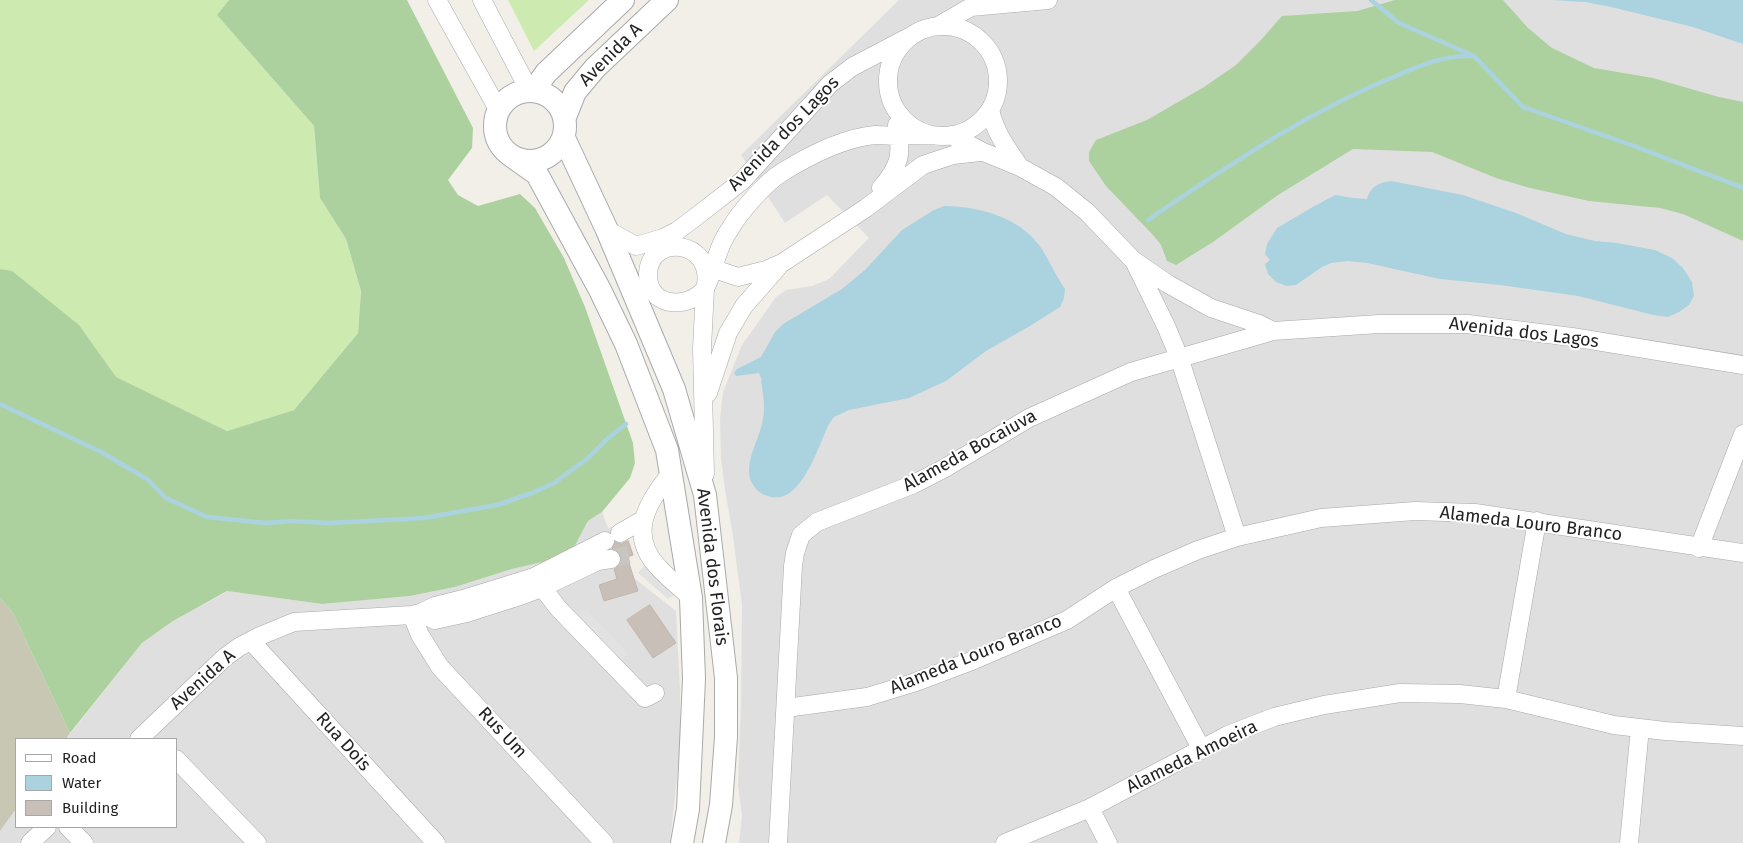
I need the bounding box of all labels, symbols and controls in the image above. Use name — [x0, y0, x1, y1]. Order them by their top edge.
street label: Avenida A — [575, 19, 647, 91]
street label: Avenida dos Lagos — [724, 72, 844, 196]
street label: Avenida dos Lagos — [1448, 313, 1600, 353]
street label: Alameda Bocaiuva — [899, 405, 1041, 497]
street label: Avenida dos Florais — [692, 487, 732, 647]
street label: Alameda Louro Branco — [1439, 502, 1623, 546]
street label: Alameda Louro Branco — [887, 611, 1065, 699]
street label: Avenida A — [166, 645, 240, 715]
street label: Rus Um — [473, 703, 531, 763]
street label: Rua Dois — [311, 708, 375, 776]
street label: Alameda Amoeira — [1123, 716, 1261, 798]
legend — [15, 738, 178, 828]
text: Road — [62, 749, 97, 767]
text: Water — [62, 774, 101, 792]
text: Building — [62, 799, 118, 817]

